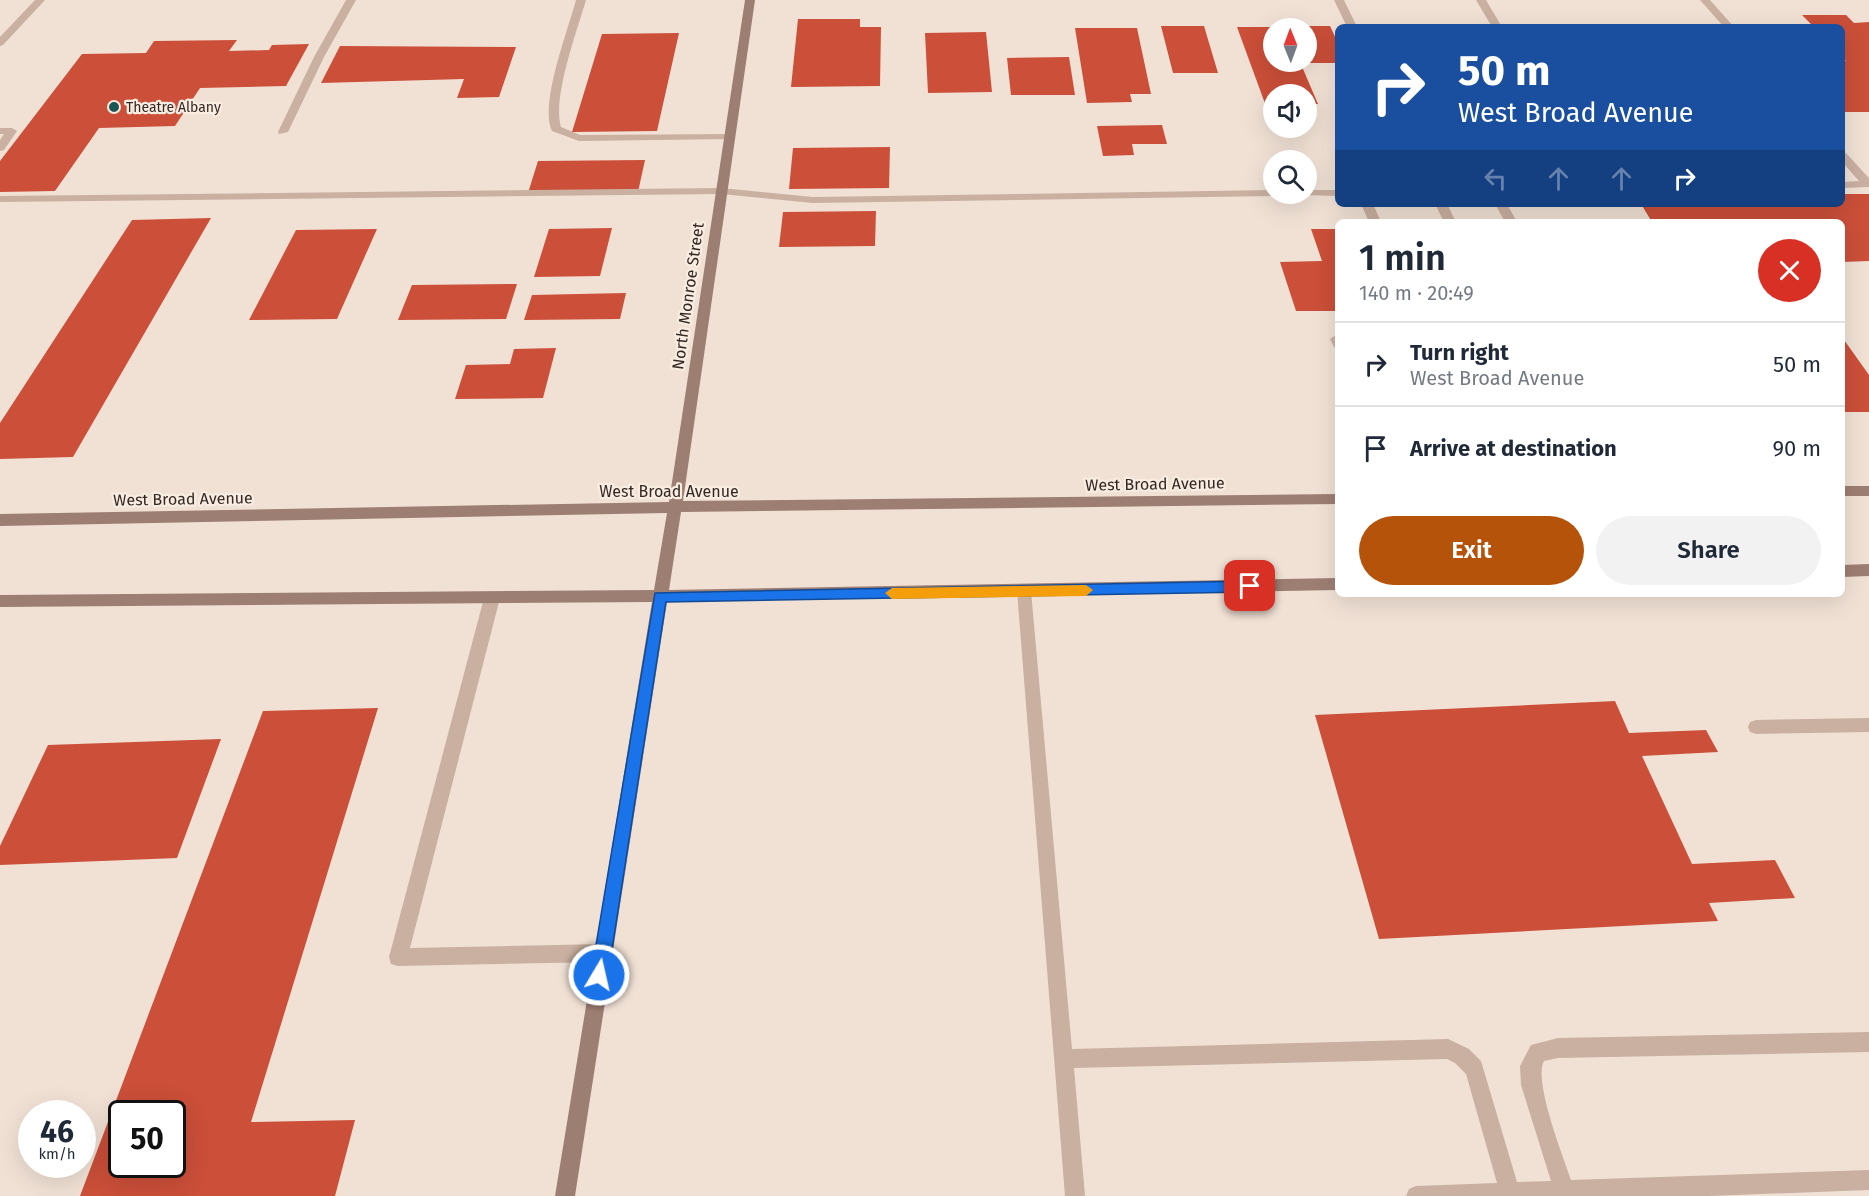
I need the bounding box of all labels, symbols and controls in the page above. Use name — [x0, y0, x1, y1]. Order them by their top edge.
north arrow — [1263, 18, 1317, 72]
map controls — [1263, 18, 1317, 204]
text: 50 m — [1458, 46, 1551, 96]
icon: right — [1359, 48, 1437, 126]
button: sound — [1263, 84, 1317, 138]
text: West Broad Avenue — [1458, 97, 1693, 129]
place label: Theatre Albany — [126, 99, 221, 116]
marker: Theatre Albany — [107, 100, 121, 114]
button: search — [1263, 150, 1317, 204]
icon: left — [1479, 162, 1512, 195]
icon: ahead — [1542, 162, 1575, 195]
icon: ahead — [1605, 162, 1638, 195]
icon: right — [1668, 162, 1701, 195]
street label: North Monroe Street — [668, 221, 708, 371]
text: 1 min — [1359, 236, 1446, 280]
button: close — [1758, 239, 1821, 302]
text: 140 m · 20:49 — [1359, 281, 1474, 305]
text: Turn right — [1410, 339, 1509, 366]
icon: right — [1359, 348, 1392, 381]
text: 50 m — [1773, 351, 1821, 378]
text: West Broad Avenue — [1410, 366, 1584, 390]
icon: arrive — [1359, 432, 1392, 465]
text: Arrive at destination — [1410, 435, 1617, 462]
text: 90 m — [1772, 435, 1821, 462]
street label: West Broad Avenue — [1085, 473, 1225, 495]
street label: West Broad Avenue — [599, 482, 739, 501]
street label: West Broad Avenue — [113, 488, 253, 510]
button: Exit — [1359, 516, 1584, 585]
button: Share — [1596, 516, 1821, 585]
pin — [1224, 560, 1275, 611]
icon: arrive — [1233, 569, 1266, 602]
position arrow — [567, 943, 631, 1007]
speed limit sign: 50 — [108, 1100, 186, 1178]
text: 46 — [40, 1114, 74, 1150]
text: km/h — [38, 1145, 76, 1163]

